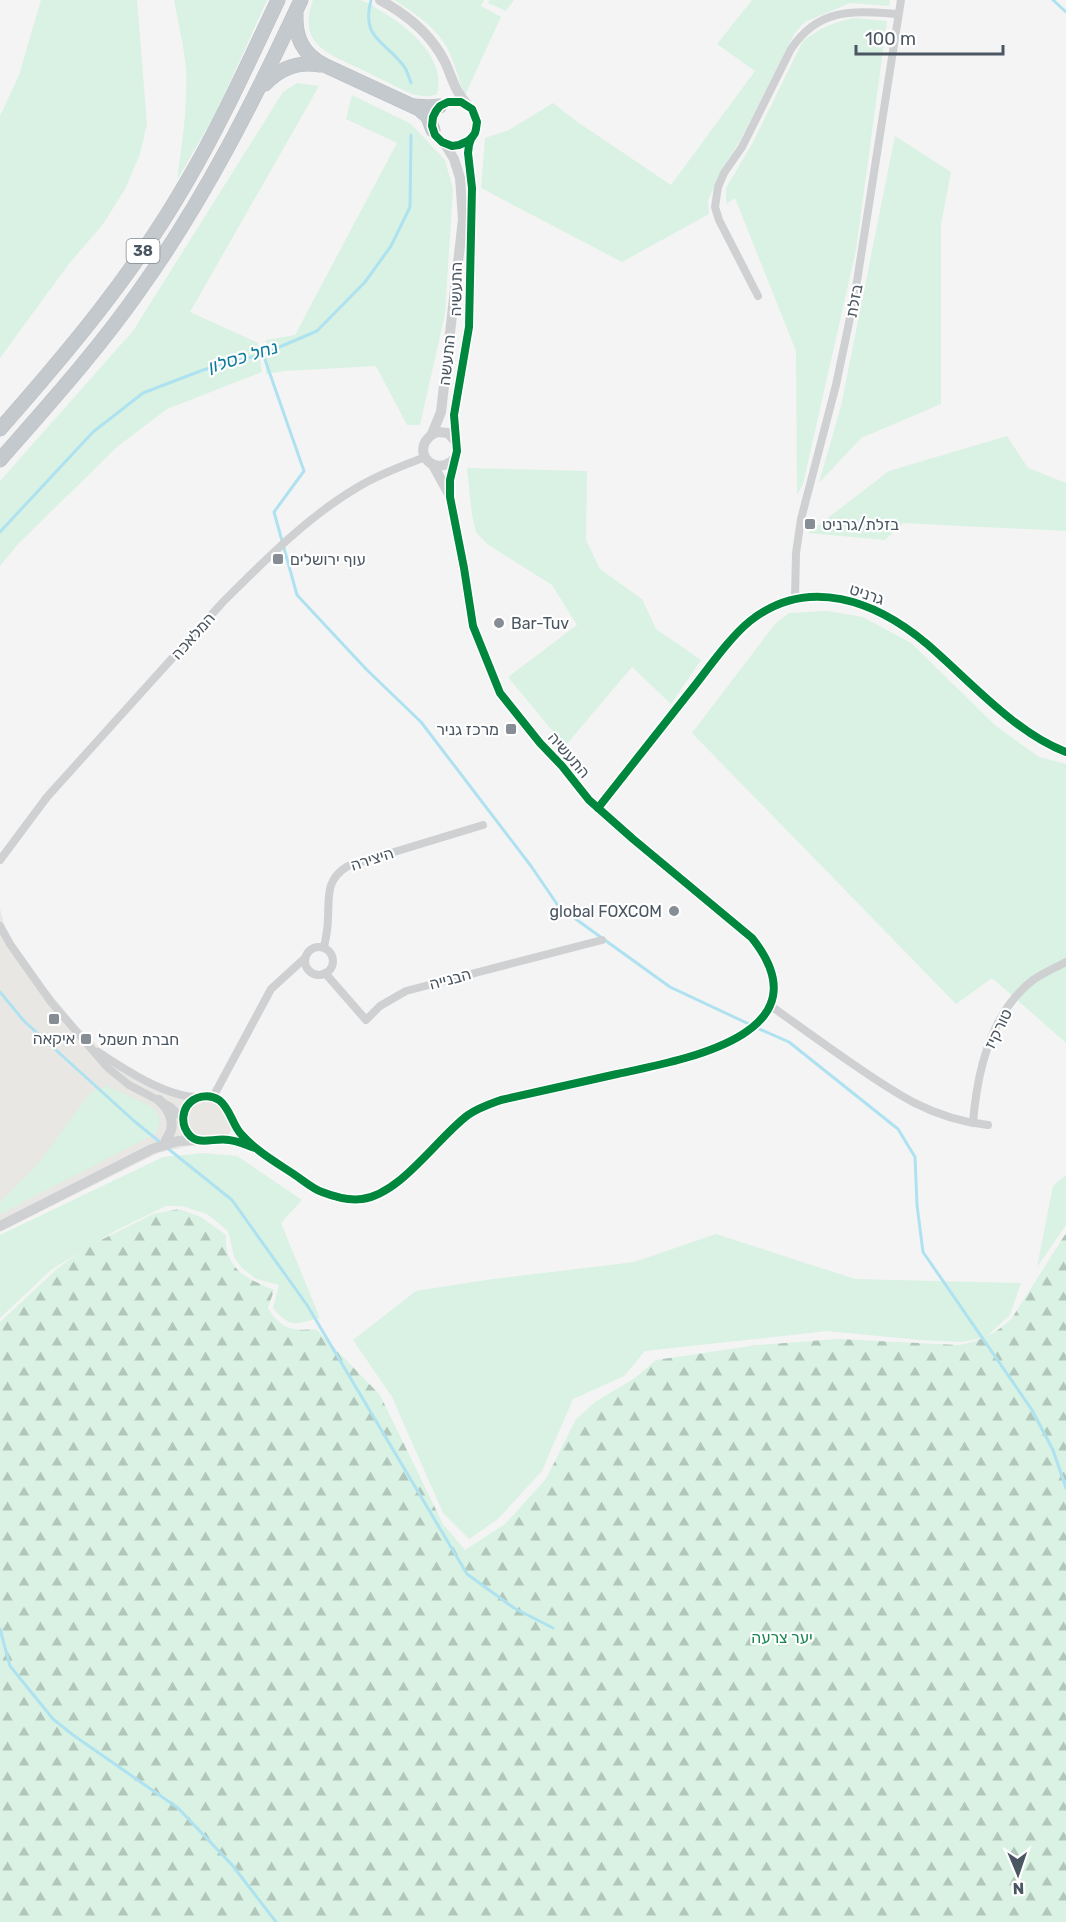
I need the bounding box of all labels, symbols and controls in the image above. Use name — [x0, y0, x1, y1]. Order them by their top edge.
scale bar — [856, 18, 1003, 56]
text: 100 m — [865, 28, 916, 50]
road number: 38 — [126, 239, 160, 263]
street label: התעשיה — [446, 261, 466, 317]
street label: בזלת — [841, 282, 867, 319]
street label: התעשה — [435, 334, 459, 386]
water label: נחל כסלון — [206, 336, 280, 378]
place label: בזלת/גרניט — [822, 515, 899, 534]
marker: בזלת/גרניט — [803, 517, 817, 531]
place label: עוף ירושלים — [290, 550, 366, 569]
marker: עוף ירושלים — [271, 552, 285, 566]
street label: גרניט — [847, 579, 887, 609]
street label: המלאכה — [167, 609, 219, 663]
place label: Bar-Tuv — [511, 614, 569, 633]
marker: Bar-Tuv — [492, 616, 506, 630]
place label: מרכז גניר — [436, 720, 499, 739]
marker: מרכז גניר — [504, 722, 518, 736]
street label: התעשיה — [544, 728, 594, 782]
street label: היצירה — [348, 843, 396, 875]
place label: global FOXCOM — [550, 902, 662, 921]
marker: global FOXCOM — [667, 904, 681, 918]
street label: הבנייה — [427, 964, 473, 994]
street label: טורקיז — [980, 1006, 1016, 1052]
marker: איקאה — [47, 1012, 61, 1026]
place label: איקאה — [33, 1029, 75, 1048]
place label: חברת חשמל — [98, 1030, 179, 1049]
marker: חברת חשמל — [79, 1032, 93, 1046]
park label: יער צרעה — [751, 1628, 813, 1647]
north arrow — [988, 1844, 1048, 1904]
text: N — [1012, 1879, 1025, 1898]

